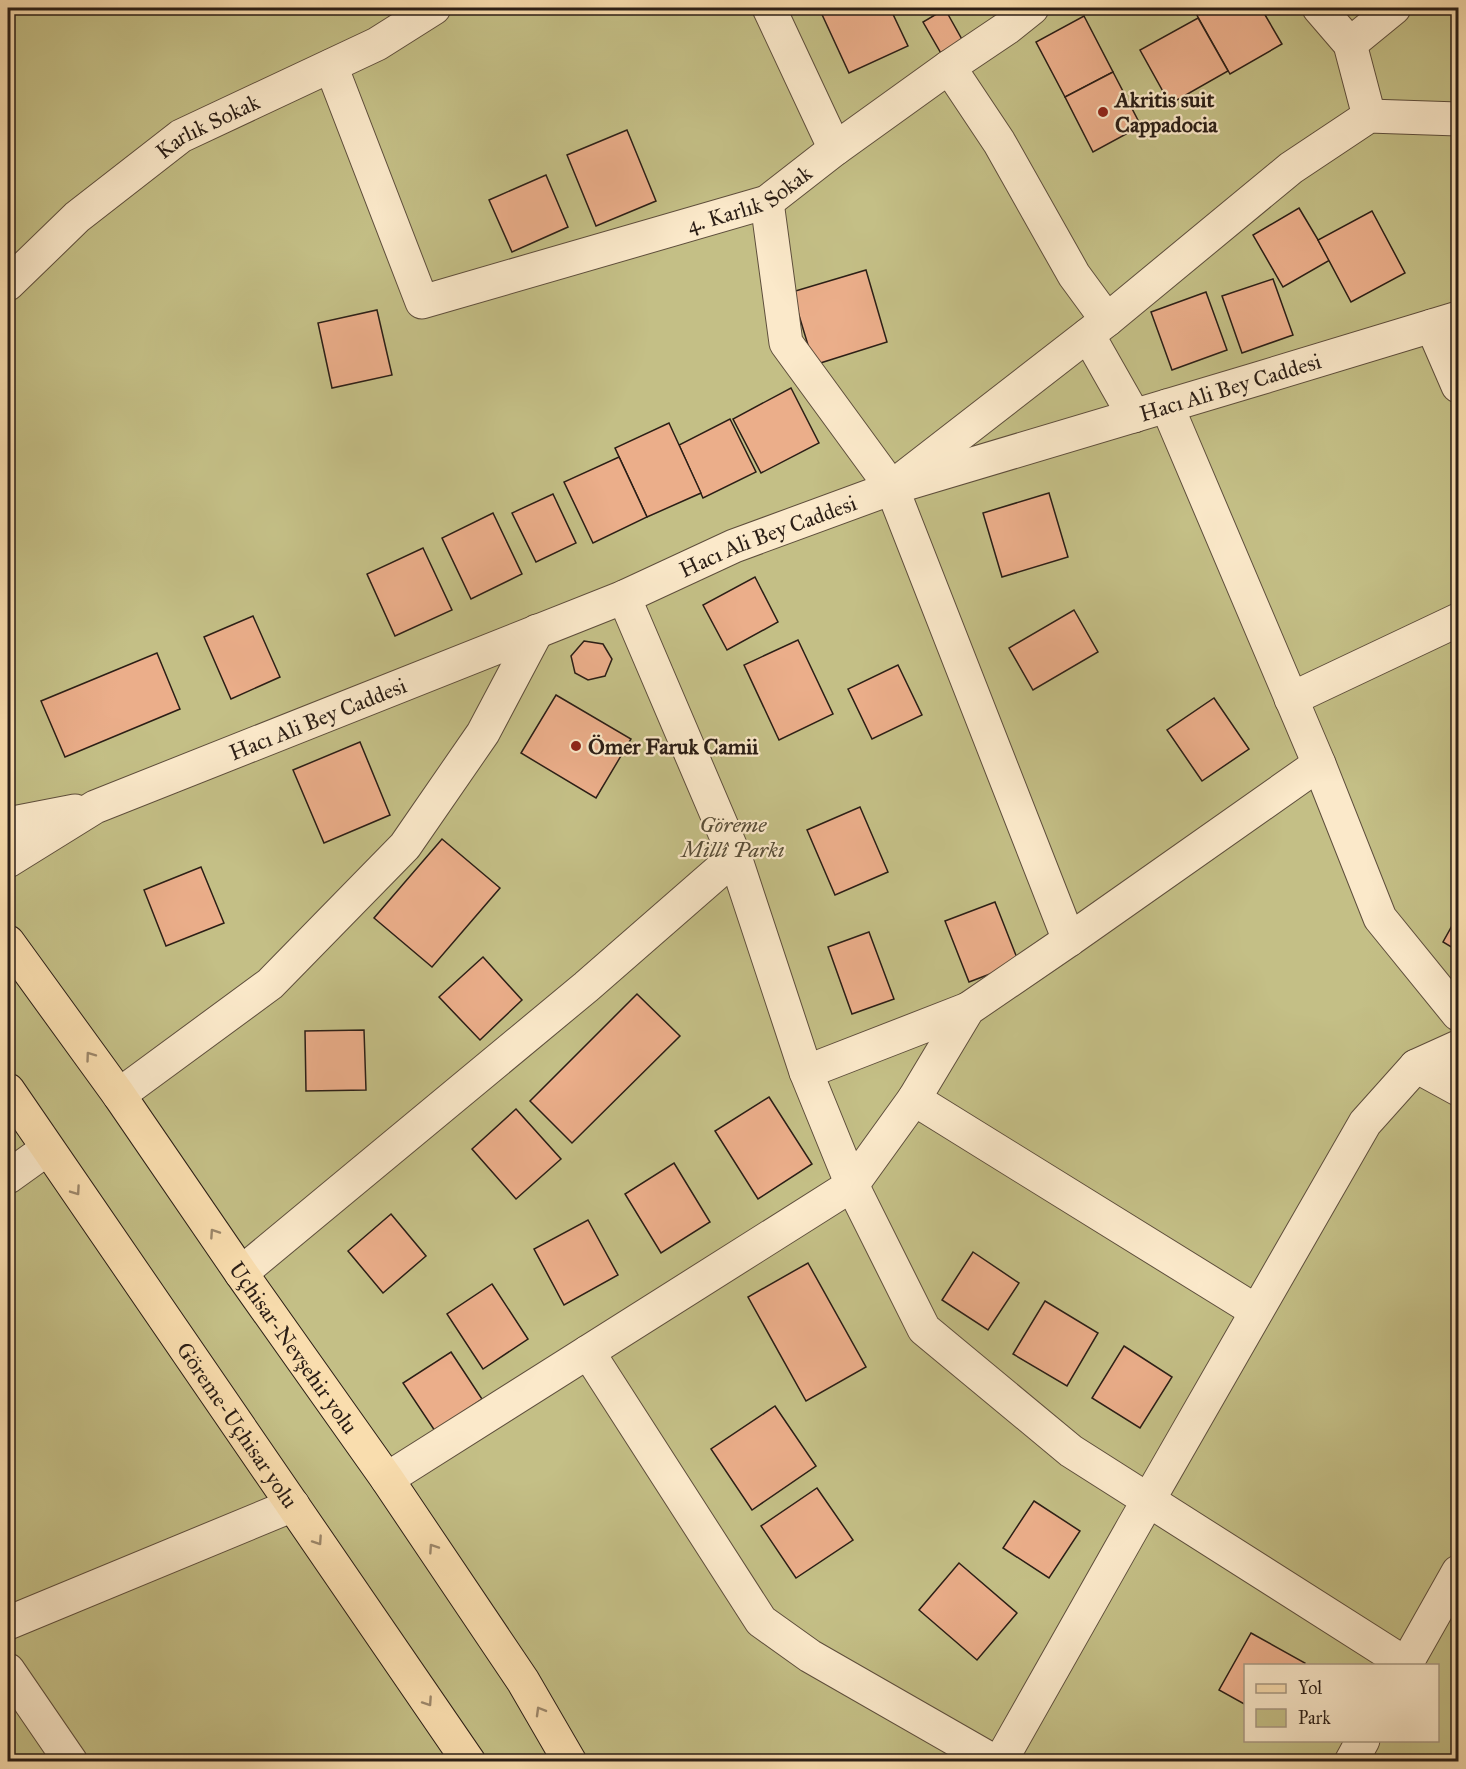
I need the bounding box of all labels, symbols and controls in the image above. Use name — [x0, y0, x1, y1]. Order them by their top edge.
place label: Akritis suit Cappadocia — [1113, 86, 1218, 138]
street label: Karlık Sokak — [150, 87, 264, 164]
marker: Akritis suit Cappadocia — [1096, 105, 1110, 119]
street label: 4. Karlık Sokak — [684, 158, 817, 238]
street label: Hacı Ali Bey Caddesi — [1136, 347, 1324, 427]
street label: Hacı Ali Bey Caddesi — [675, 489, 860, 583]
street label: Hacı Ali Bey Caddesi — [225, 671, 410, 766]
place label: Ömer Faruk Camii — [588, 733, 759, 760]
marker: Ömer Faruk Camii — [569, 739, 583, 753]
park label: Göreme Millî Parkı — [679, 811, 785, 863]
one-way arrow — [87, 1051, 98, 1062]
one-way arrow — [69, 1184, 80, 1195]
one-way arrow — [210, 1229, 221, 1240]
street label: Uçhisar-Nevşehir yolu — [223, 1256, 364, 1439]
street label: Göreme-Uçhisar yolu — [171, 1337, 304, 1513]
one-way arrow — [311, 1534, 322, 1545]
one-way arrow — [429, 1544, 440, 1555]
legend — [1244, 1664, 1439, 1742]
text: Yol — [1298, 1677, 1322, 1699]
one-way arrow — [421, 1695, 432, 1706]
one-way arrow — [536, 1707, 548, 1717]
text: Park — [1298, 1707, 1331, 1729]

